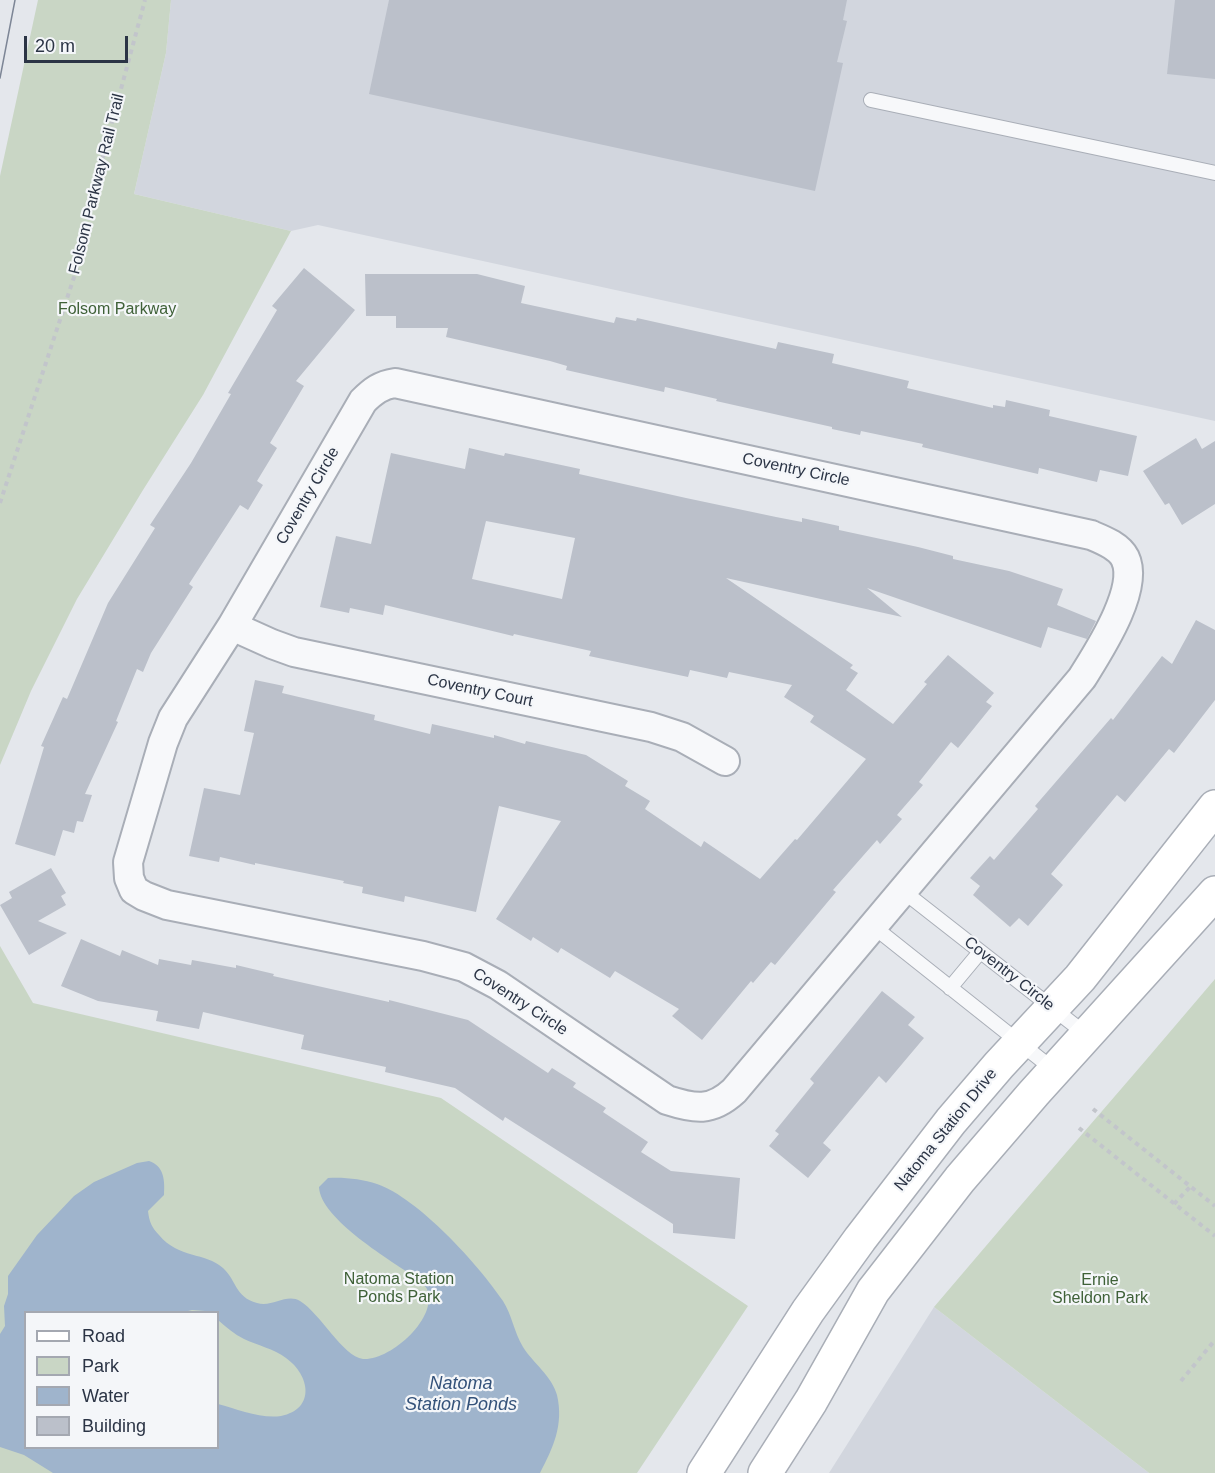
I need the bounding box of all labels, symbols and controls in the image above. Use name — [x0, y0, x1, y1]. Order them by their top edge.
scale bar — [27, 24, 130, 62]
text: 20 m — [35, 36, 75, 56]
street label: Folsom Parkway Rail Trail — [65, 92, 129, 276]
park label: Folsom Parkway — [58, 300, 176, 320]
street label: Coventry Circle — [272, 444, 344, 548]
street label: Coventry Circle — [741, 449, 851, 491]
street label: Coventry Court — [425, 670, 535, 712]
street label: Coventry Circle — [960, 933, 1058, 1015]
street label: Coventry Circle — [469, 964, 571, 1040]
street label: Natoma Station Drive — [891, 1065, 1001, 1195]
park label: Natoma Station Ponds Park — [344, 1270, 454, 1308]
park label: Ernie Sheldon Park — [1052, 1271, 1148, 1309]
legend — [24, 1311, 219, 1449]
text: Road — [82, 1326, 125, 1346]
text: Park — [82, 1356, 119, 1376]
water label: Natoma Station Ponds — [405, 1373, 517, 1416]
text: Water — [82, 1386, 129, 1406]
text: Building — [82, 1416, 146, 1436]

